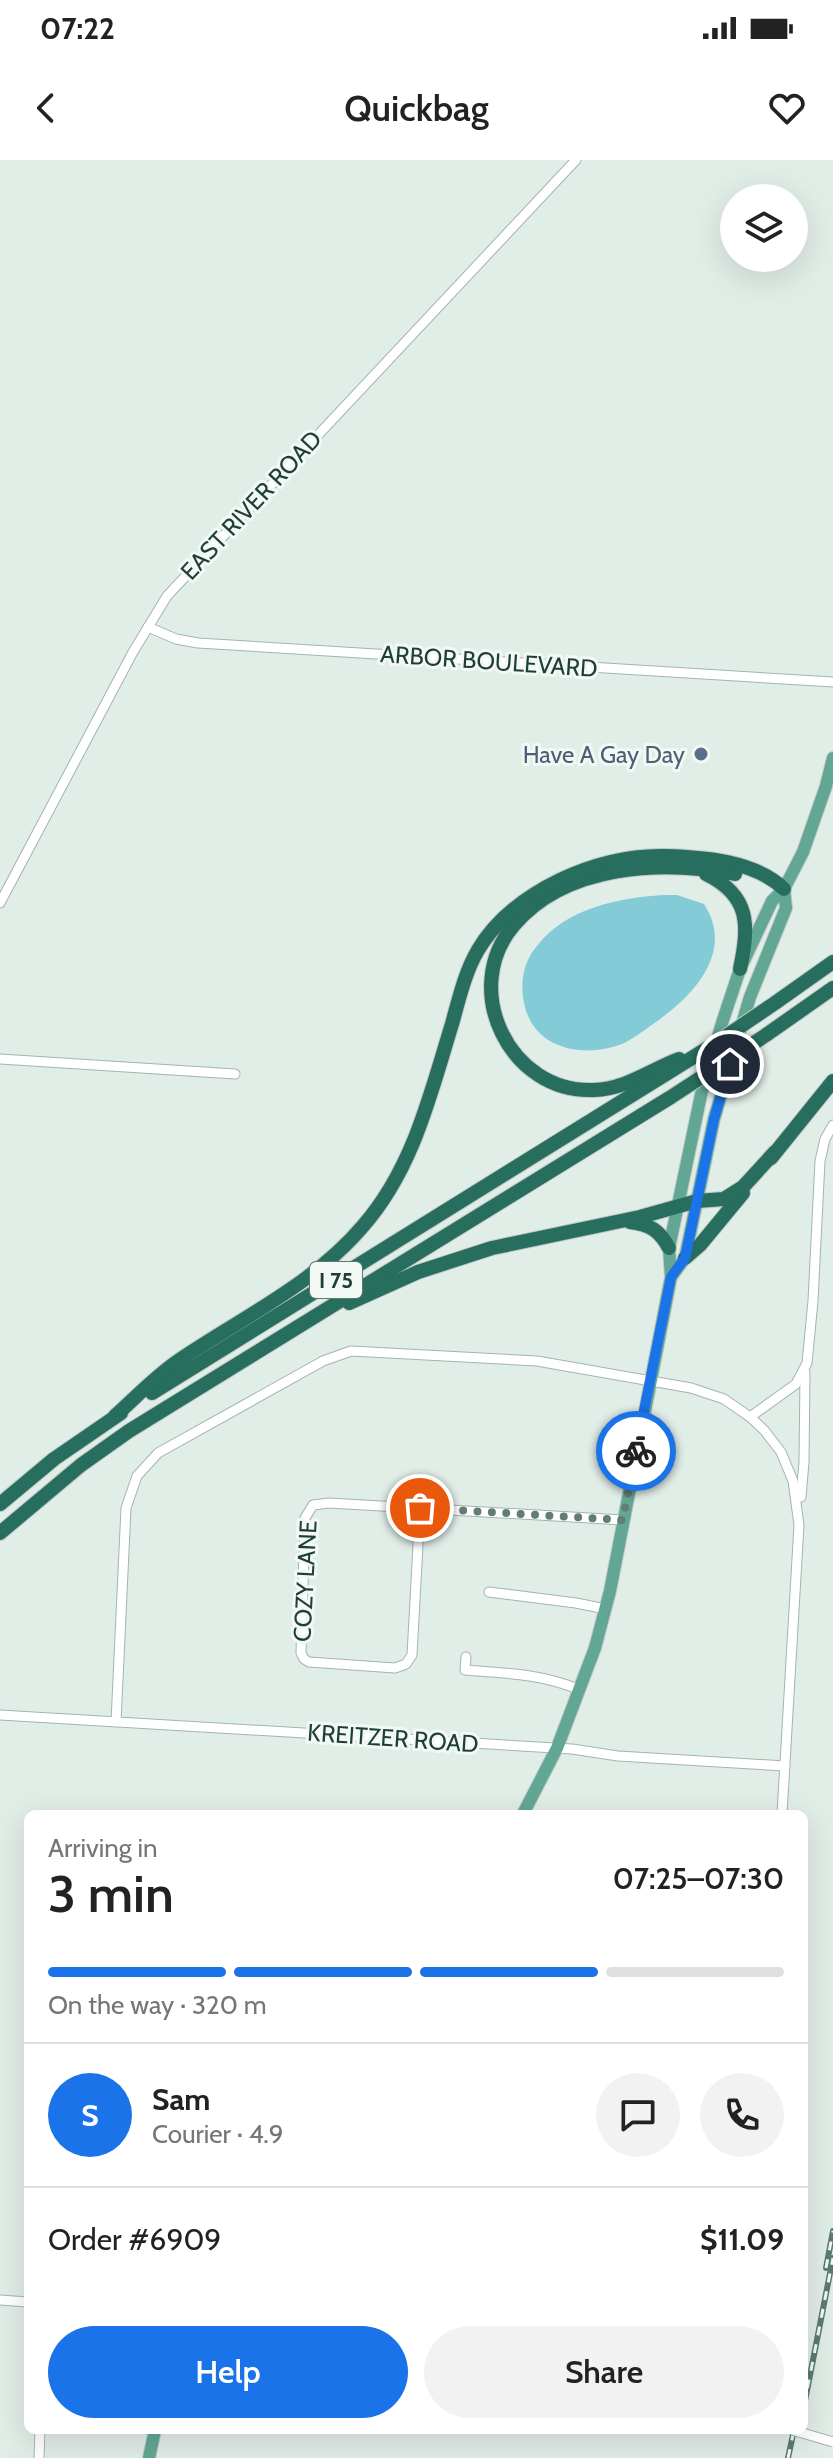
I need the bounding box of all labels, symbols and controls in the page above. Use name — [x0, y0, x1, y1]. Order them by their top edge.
text: 07:22 — [40, 10, 115, 47]
icon: back — [24, 86, 68, 130]
text: Quickbag — [344, 86, 489, 130]
icon: heart — [765, 86, 809, 130]
map controls — [720, 184, 808, 272]
button: layers — [720, 184, 808, 272]
street label: EAST RIVER ROAD — [174, 424, 328, 586]
street label: ARBOR BOULEVARD — [379, 639, 599, 683]
place label: Have A Gay Day — [523, 740, 685, 769]
marker: Have A Gay Day — [692, 745, 710, 763]
pin — [696, 1030, 764, 1098]
icon: home — [708, 1042, 752, 1086]
road number: I 75 — [310, 1262, 362, 1298]
courier — [596, 1411, 676, 1491]
icon: bike — [614, 1429, 658, 1473]
pin — [386, 1474, 454, 1542]
icon: bag — [398, 1486, 442, 1530]
street label: COZY LANE — [287, 1519, 323, 1643]
street label: KREITZER ROAD — [306, 1718, 480, 1758]
text: Arriving in — [48, 1832, 158, 1864]
text: 07:25–07:30 — [613, 1860, 784, 1897]
text: 3 min — [48, 1862, 174, 1925]
text: On the way · 320 m — [48, 1989, 266, 2021]
button: chat — [596, 2073, 680, 2157]
button: phone — [700, 2073, 784, 2157]
text: Sam — [152, 2081, 210, 2118]
text: S — [81, 2097, 99, 2134]
text: Courier · 4.9 — [152, 2118, 284, 2150]
text: Order #6909 — [48, 2221, 221, 2258]
text: $11.09 — [700, 2221, 784, 2258]
button: Help — [48, 2326, 408, 2418]
button: Share — [424, 2326, 784, 2418]

